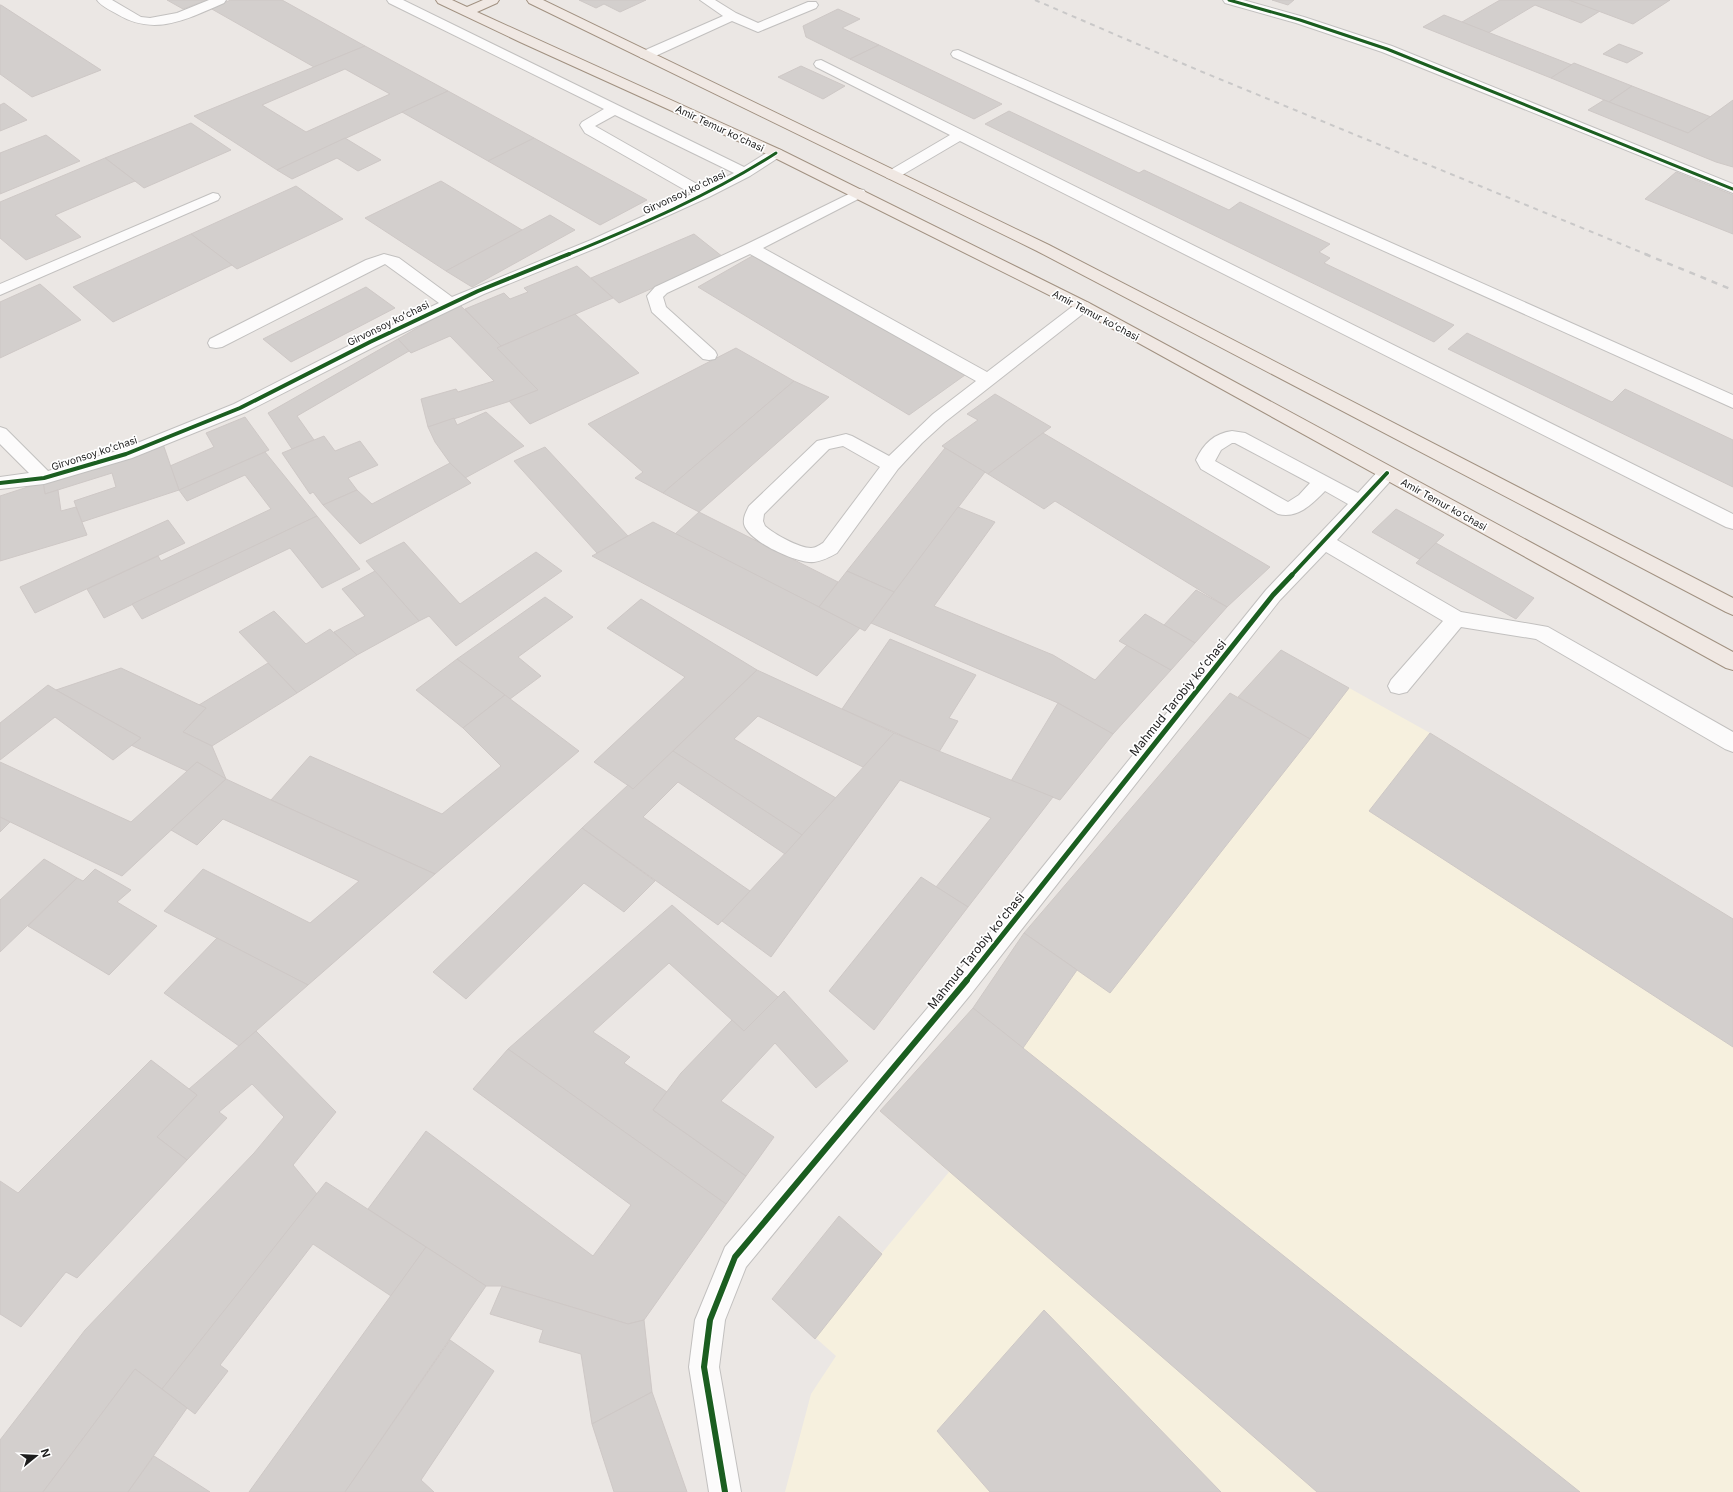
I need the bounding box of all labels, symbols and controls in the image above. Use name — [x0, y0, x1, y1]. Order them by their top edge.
street label: Amir Temur koʻchasi — [674, 102, 766, 154]
street label: Girvonsoy koʻchasi — [641, 168, 727, 216]
street label: Amir Temur koʻchasi — [1051, 287, 1141, 343]
street label: Girvonsoy koʻchasi — [345, 298, 431, 348]
street label: Girvonsoy koʻchasi — [50, 433, 138, 473]
street label: Amir Temur koʻchasi — [1399, 475, 1489, 533]
street label: Mahmud Tarobiy koʻchasi — [1126, 636, 1229, 759]
street label: Mahmud Tarobiy koʻchasi — [924, 889, 1027, 1012]
north arrow — [16, 1436, 56, 1476]
text: N — [38, 1447, 53, 1459]

